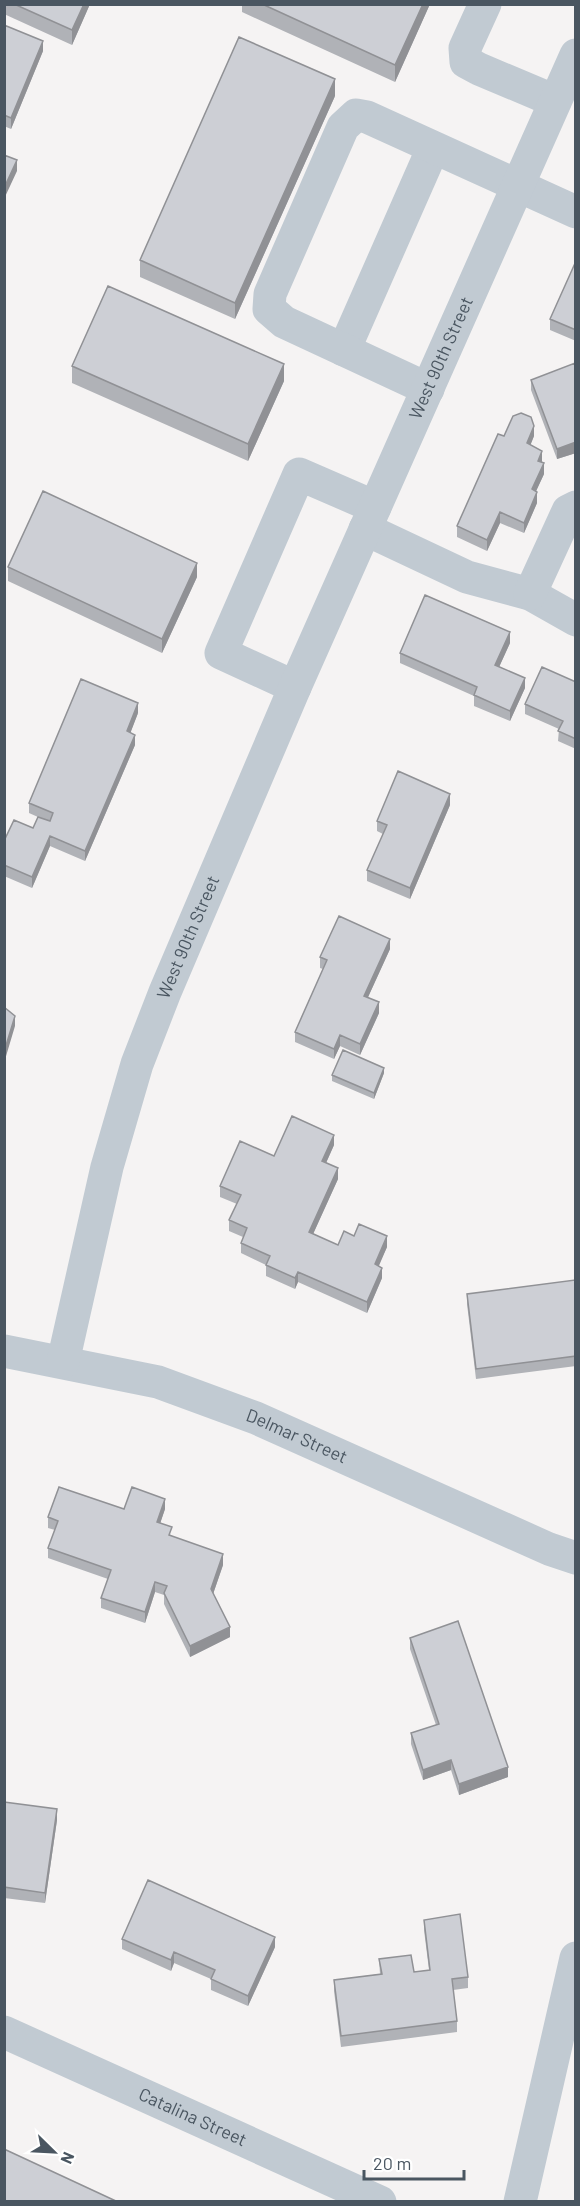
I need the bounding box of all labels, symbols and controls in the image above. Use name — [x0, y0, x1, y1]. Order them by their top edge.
street label: West 90th Street — [404, 293, 477, 422]
street label: West 90th Street — [151, 872, 223, 1002]
street label: Delmar Street — [243, 1403, 351, 1467]
street label: Catalina Street — [136, 2082, 250, 2150]
north arrow — [24, 2122, 84, 2182]
scale bar — [364, 2143, 464, 2181]
text: N — [57, 2150, 79, 2167]
text: 20 m — [373, 2152, 411, 2174]

